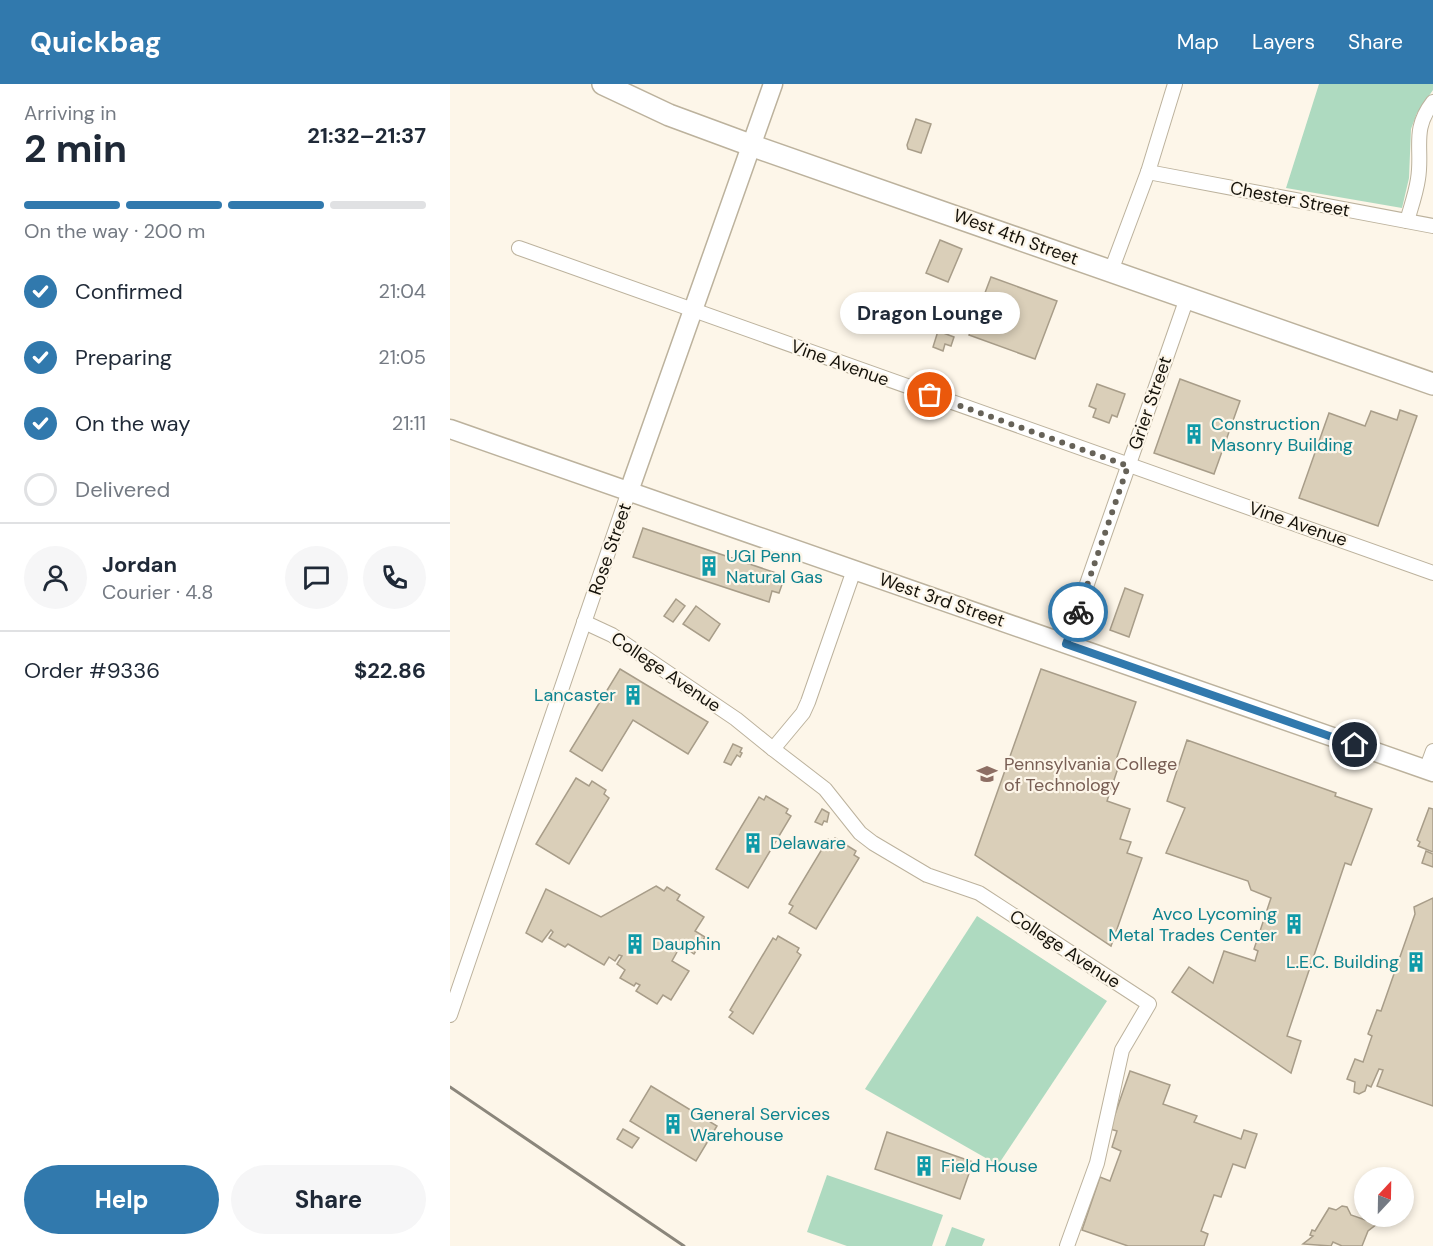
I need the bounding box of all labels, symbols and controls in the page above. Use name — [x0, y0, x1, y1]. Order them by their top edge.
text: Quickbag — [30, 24, 162, 61]
text: Map — [1177, 28, 1219, 56]
text: Layers — [1252, 28, 1315, 56]
text: Share — [1348, 28, 1403, 56]
text: Arriving in — [24, 100, 116, 126]
text: 21:32–21:37 — [307, 121, 426, 150]
text: 2 min — [24, 123, 127, 174]
street label: Chester Street — [1228, 176, 1352, 222]
street label: West 4th Street — [950, 203, 1082, 271]
text: On the way · 200 m — [24, 218, 205, 244]
icon: check — [24, 275, 57, 308]
text: Confirmed — [75, 277, 183, 306]
text: 21:04 — [378, 278, 426, 304]
callout: Dragon Lounge — [840, 293, 1020, 335]
text: Dragon Lounge — [857, 300, 1003, 326]
street label: Vine Avenue — [788, 334, 892, 392]
icon: check — [24, 341, 57, 374]
text: Preparing — [75, 343, 172, 372]
text: 21:05 — [378, 344, 426, 370]
street label: Grier Street — [1123, 353, 1177, 453]
pin — [904, 369, 955, 420]
icon: bag — [913, 378, 946, 411]
icon: check — [24, 407, 57, 440]
text: On the way — [75, 409, 190, 438]
text: 21:11 — [392, 410, 426, 436]
place label: Construction Masonry Building — [1211, 412, 1353, 457]
building icon: Construction Masonry Building — [1182, 422, 1206, 446]
text: Delivered — [75, 475, 170, 504]
street label: Vine Avenue — [1245, 496, 1351, 552]
street label: Rose Street — [583, 500, 637, 598]
place label: UGI Penn Natural Gas — [726, 544, 823, 589]
button: person — [24, 546, 87, 609]
button: chat — [285, 546, 348, 609]
button: phone — [363, 546, 426, 609]
text: Jordan — [102, 550, 177, 579]
building icon: UGI Penn Natural Gas — [697, 554, 721, 578]
street label: West 3rd Street — [876, 567, 1008, 633]
text: Courier · 4.8 — [102, 579, 213, 605]
courier — [1048, 582, 1108, 642]
icon: bike — [1062, 596, 1095, 629]
street label: College Avenue — [606, 626, 726, 718]
text: Order #9336 — [24, 656, 160, 685]
text: $22.86 — [354, 656, 426, 685]
place label: Lancaster — [534, 683, 616, 707]
building icon: Lancaster — [621, 683, 645, 707]
pin — [1329, 719, 1380, 770]
icon: home — [1338, 728, 1371, 761]
place label: Pennsylvania College of Technology — [1004, 752, 1177, 797]
school or university icon: Pennsylvania College of Technology — [975, 762, 999, 786]
building icon: Delaware — [741, 831, 765, 855]
place label: Delaware — [770, 831, 846, 855]
place label: Avco Lycoming Metal Trades Center — [1108, 902, 1277, 947]
street label: College Avenue — [1005, 904, 1125, 994]
building icon: Avco Lycoming Metal Trades Center — [1282, 912, 1306, 936]
building icon: Dauphin — [623, 932, 647, 956]
place label: Dauphin — [652, 932, 721, 956]
place label: L.E.C. Building — [1286, 950, 1399, 974]
building icon: L.E.C. Building — [1404, 950, 1428, 974]
place label: General Services Warehouse — [690, 1102, 830, 1147]
building icon: General Services Warehouse — [661, 1112, 685, 1136]
building icon: Field House — [912, 1154, 936, 1178]
place label: Field House — [941, 1154, 1038, 1178]
button: Help — [24, 1165, 219, 1234]
button: Share — [231, 1165, 426, 1234]
north arrow — [1354, 1167, 1414, 1227]
map controls — [1354, 1167, 1414, 1227]

